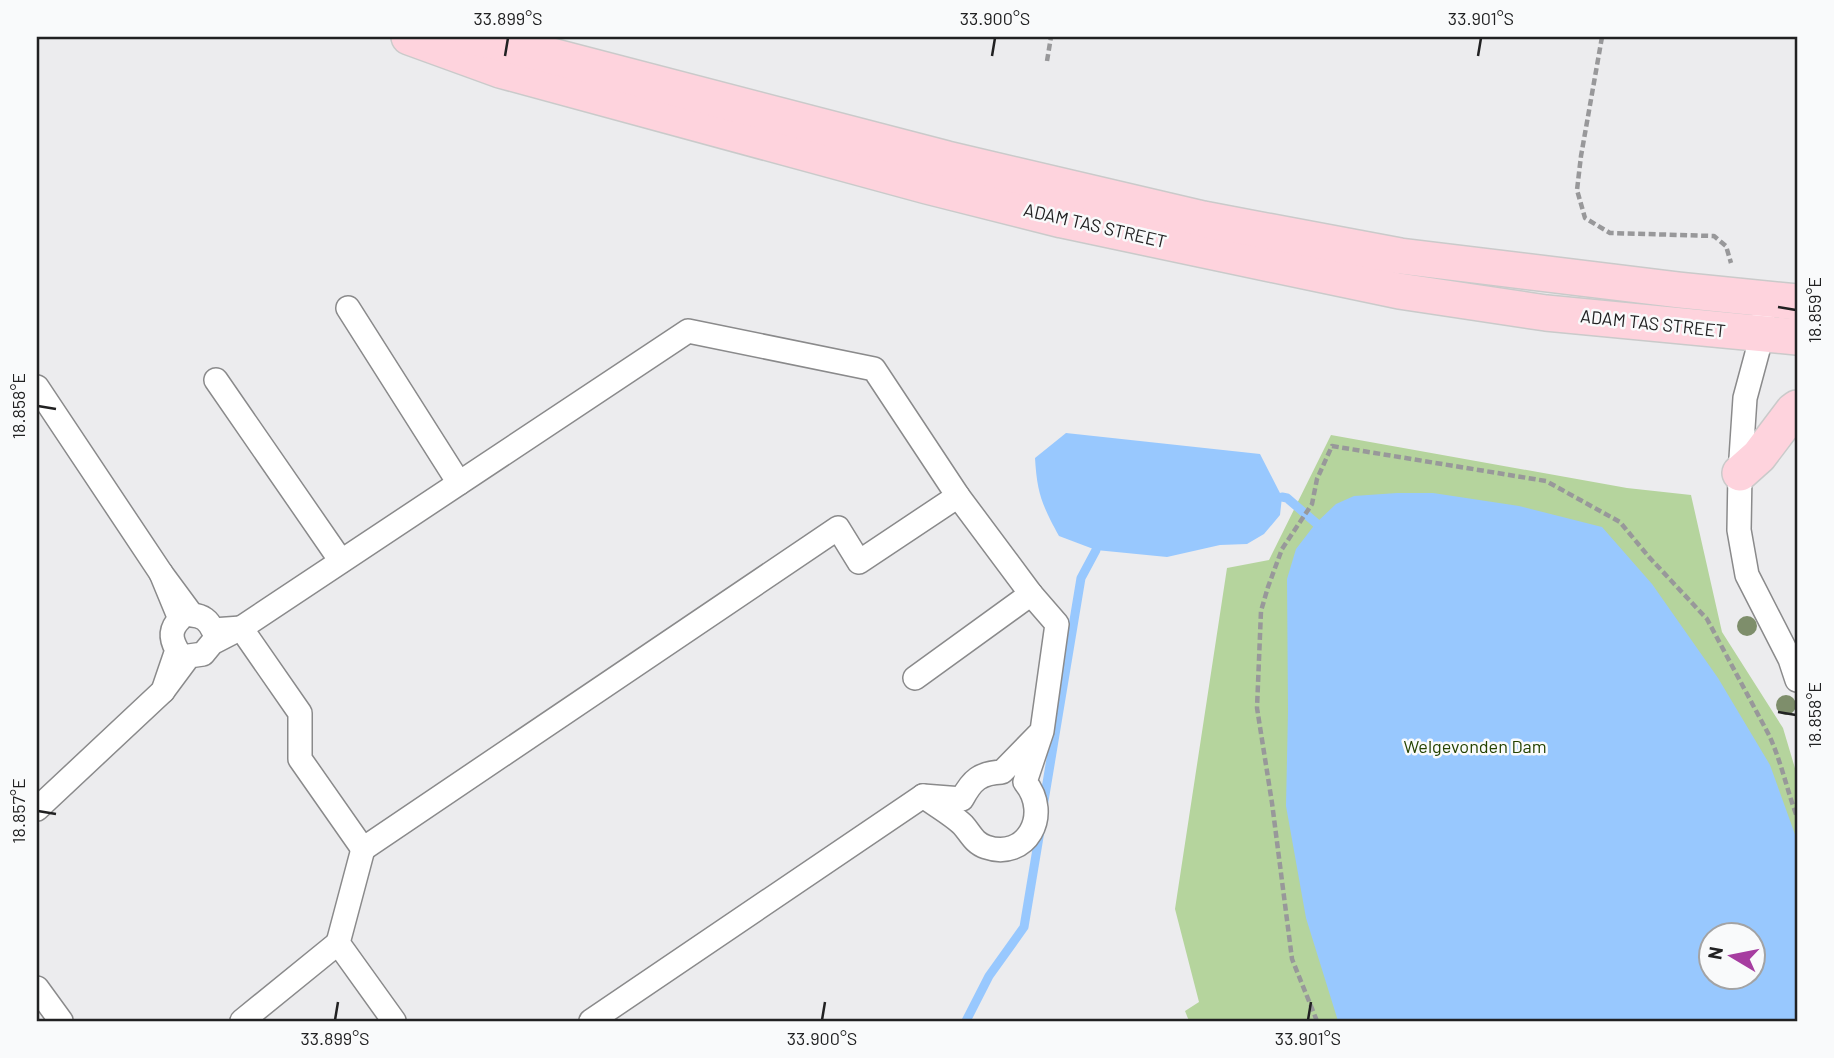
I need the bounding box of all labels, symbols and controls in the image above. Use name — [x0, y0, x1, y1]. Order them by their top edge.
text: 33.899°S — [473, 7, 543, 29]
text: 33.900°S — [960, 7, 1030, 29]
text: 33.901°S — [1448, 7, 1514, 29]
street label: ADAM TAS STREET — [1022, 198, 1169, 252]
text: 18.859°E — [1803, 277, 1825, 343]
street label: ADAM TAS STREET — [1579, 304, 1727, 342]
text: 18.858°E — [7, 373, 29, 439]
text: 18.858°E — [1803, 682, 1825, 748]
park label: Welgevonden Dam — [1403, 735, 1547, 757]
text: 18.857°E — [7, 778, 29, 844]
north arrow — [1698, 922, 1768, 992]
text: N — [1702, 945, 1727, 961]
text: 33.899°S — [300, 1027, 370, 1049]
text: 33.900°S — [787, 1027, 857, 1049]
text: 33.901°S — [1275, 1027, 1341, 1049]

